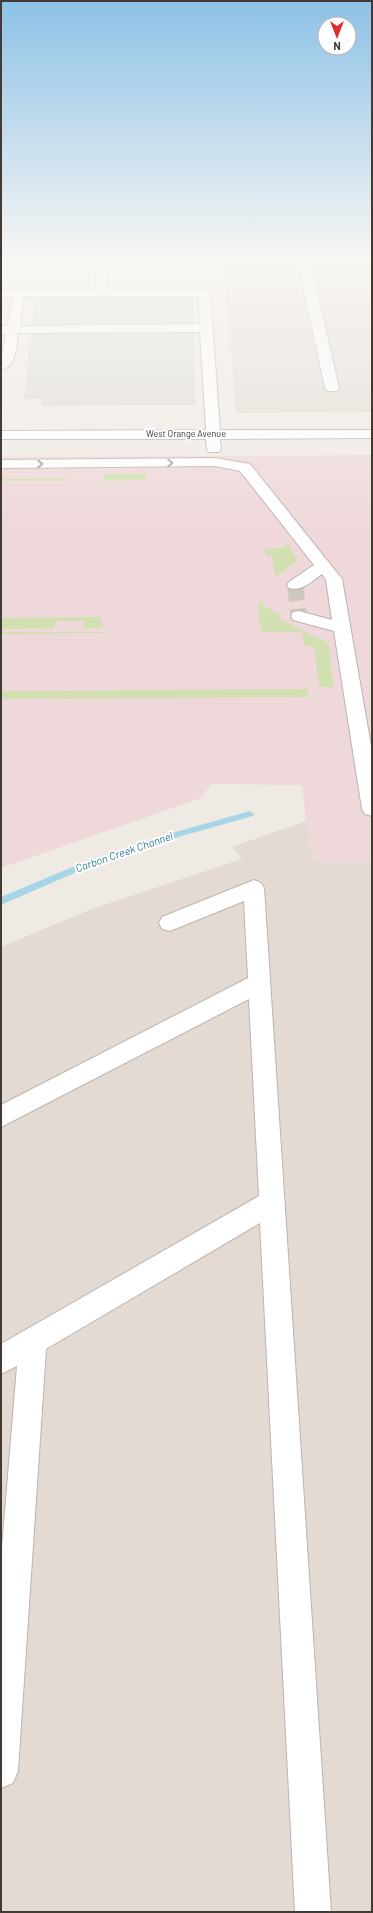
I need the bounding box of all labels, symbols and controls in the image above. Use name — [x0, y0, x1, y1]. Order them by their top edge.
north arrow — [317, 16, 357, 56]
text: N — [333, 40, 341, 53]
street label: West Orange Avenue — [146, 428, 226, 439]
one-way arrow — [167, 459, 173, 467]
one-way arrow — [37, 460, 43, 468]
water label: Carbon Creek Channel — [73, 829, 175, 874]

